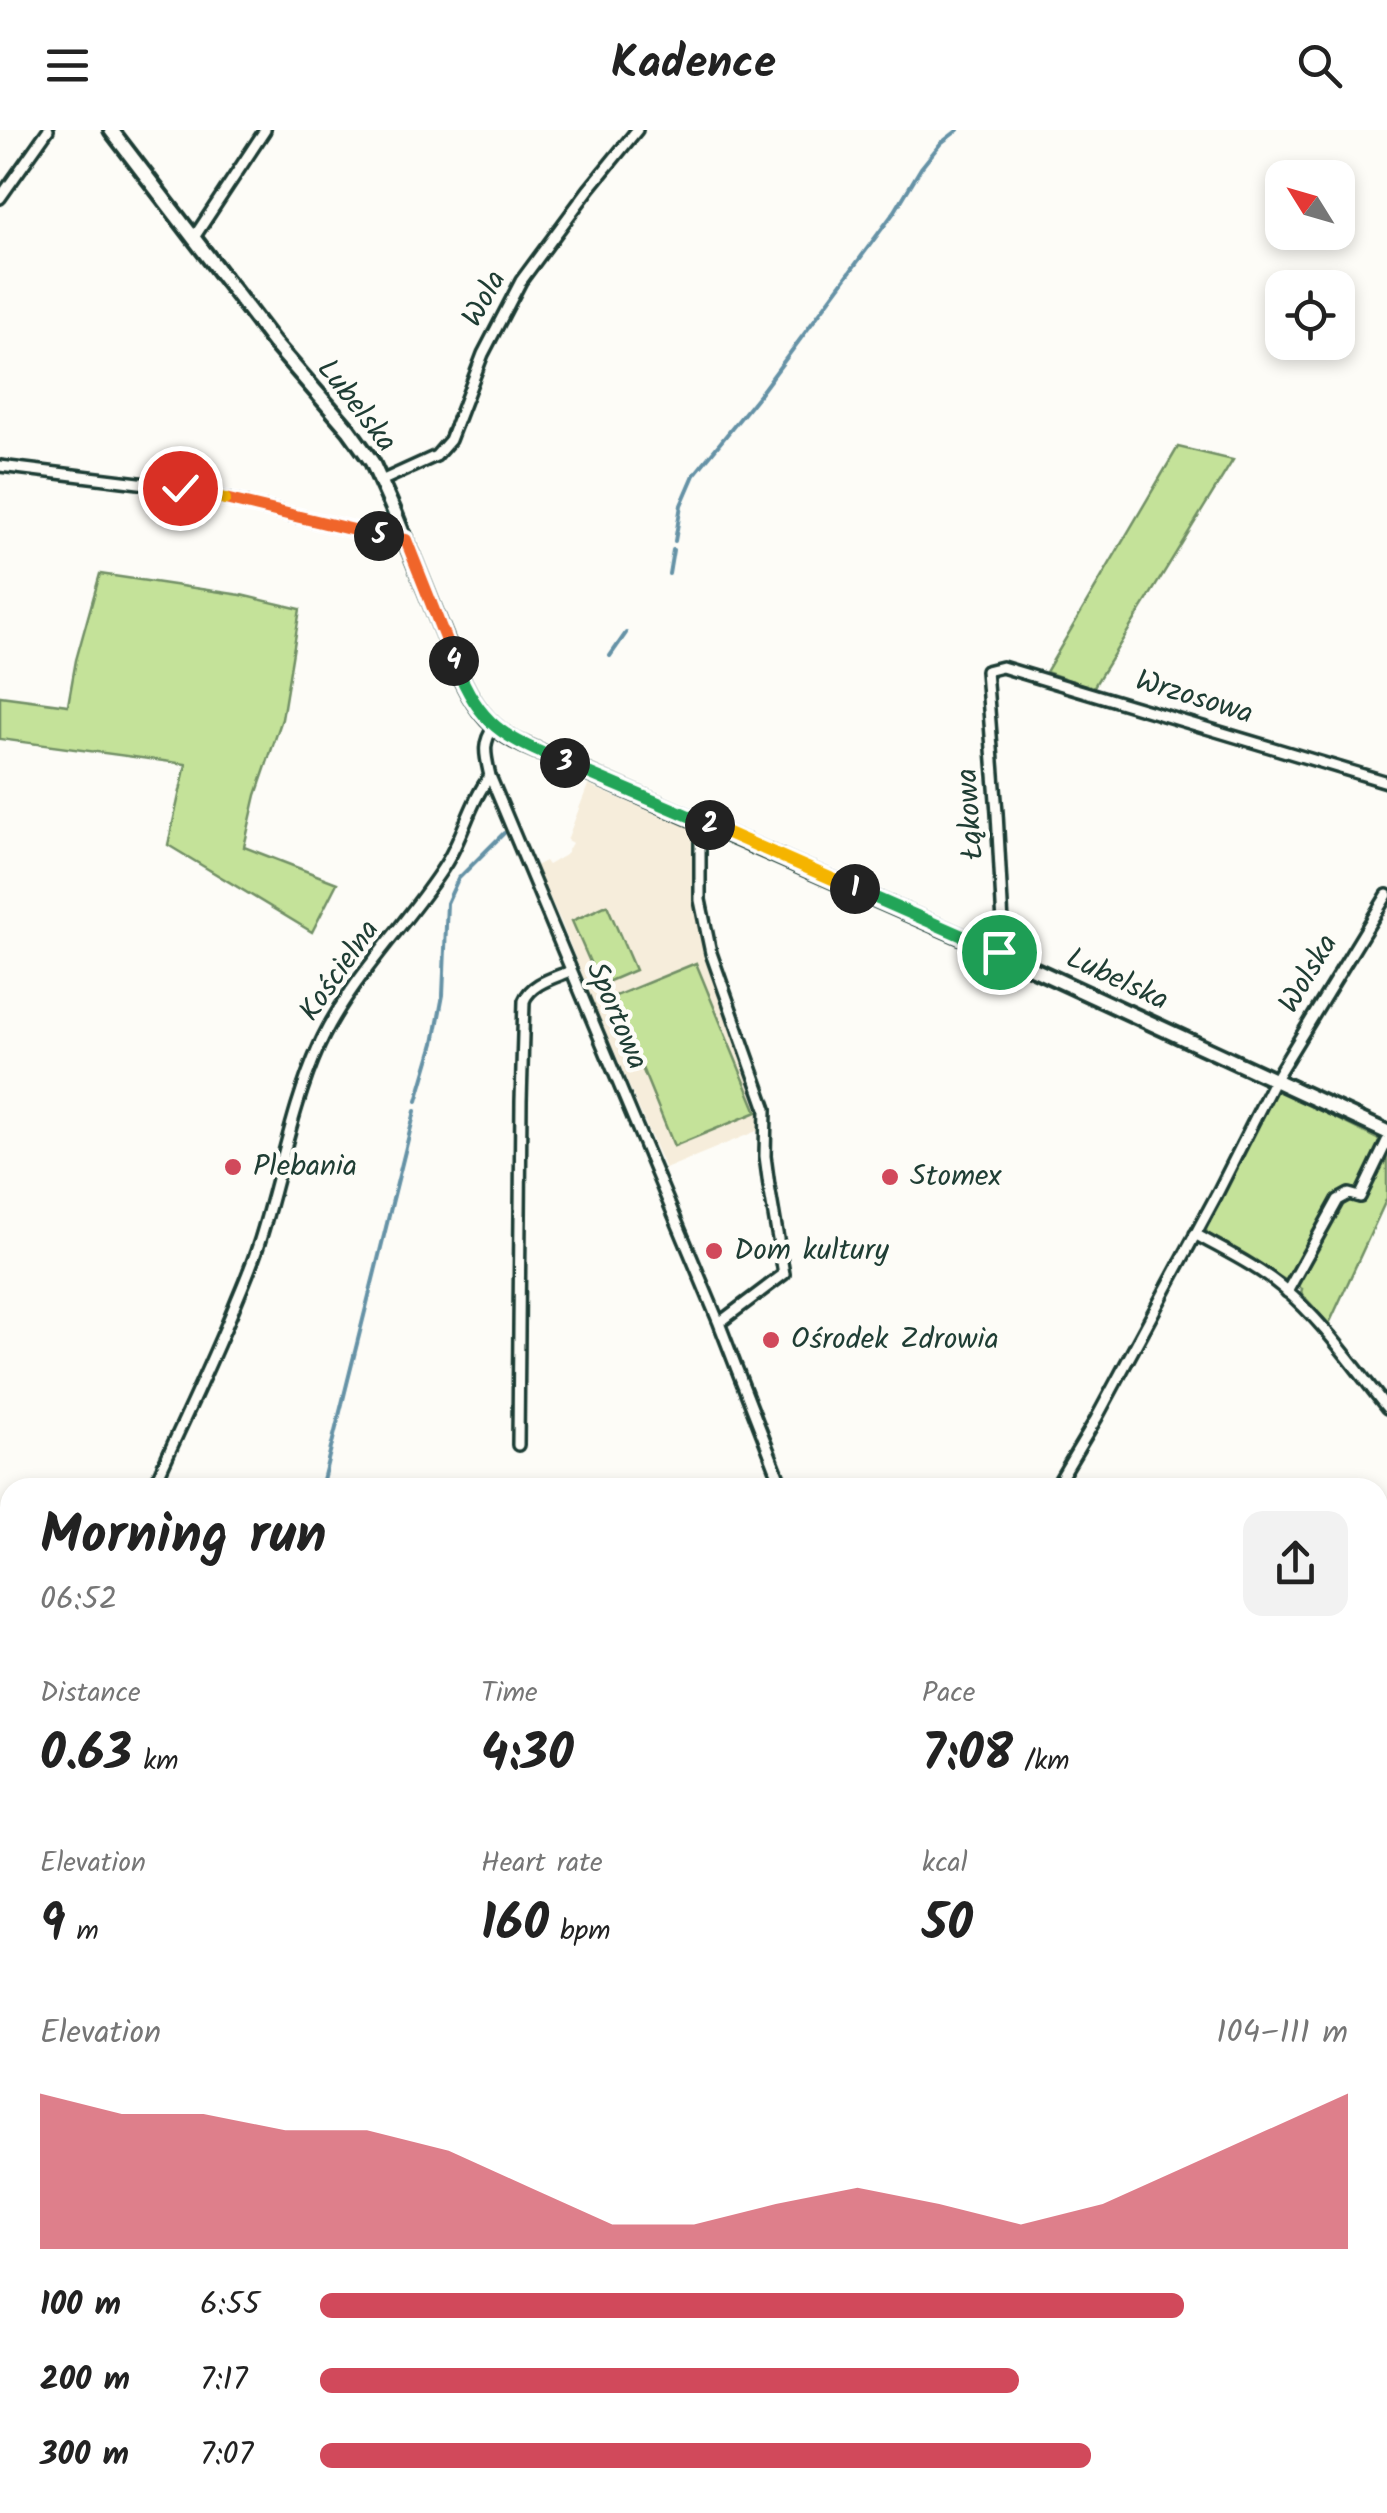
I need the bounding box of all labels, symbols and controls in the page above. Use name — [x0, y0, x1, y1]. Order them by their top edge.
text: Kadence — [611, 29, 776, 101]
icon: menu — [40, 38, 95, 93]
icon: search — [1292, 38, 1347, 93]
north arrow — [1265, 160, 1355, 250]
map controls — [1265, 160, 1355, 360]
street label: Wola — [450, 262, 520, 336]
button: locate — [1265, 270, 1355, 360]
street label: Lubelska — [304, 349, 408, 463]
pin — [138, 446, 223, 531]
icon: check — [153, 461, 208, 516]
pin: 5 — [354, 511, 404, 561]
text: 5 — [372, 513, 386, 558]
pin: 4 — [429, 636, 479, 686]
text: 4 — [446, 638, 462, 683]
street label: Wrzosowa — [1129, 657, 1259, 739]
pin: 3 — [540, 738, 590, 788]
text: 3 — [557, 740, 573, 785]
street label: Łąkowa — [944, 767, 998, 861]
pin: 2 — [685, 800, 735, 850]
text: 2 — [702, 802, 718, 847]
pin: 1 — [830, 864, 880, 914]
text: 1 — [851, 866, 859, 911]
street label: Kościelna — [287, 910, 393, 1032]
pin — [957, 910, 1042, 995]
icon: arrive — [972, 925, 1027, 980]
street label: Wolska — [1266, 925, 1352, 1023]
street label: Lubelska — [1058, 935, 1176, 1025]
street label: Sportowa — [572, 954, 660, 1078]
place label: Plebania — [253, 1143, 357, 1191]
place label: Stomex — [910, 1153, 1003, 1201]
marker: Plebania — [222, 1156, 244, 1178]
marker: Stomex — [879, 1166, 901, 1188]
place label: Dom kultury — [734, 1227, 890, 1275]
marker: Dom kultury — [703, 1240, 725, 1262]
place label: Ośrodek Zdrowia — [791, 1316, 999, 1364]
marker: Ośrodek Zdrowia — [760, 1329, 782, 1351]
text: Morning run — [40, 1494, 327, 1581]
button: share — [1243, 1511, 1348, 1616]
text: 06:52 — [40, 1575, 117, 1626]
text: Distance — [40, 1671, 141, 1716]
text: Time — [481, 1671, 538, 1716]
text: Pace — [922, 1671, 975, 1716]
text: 0.63 — [40, 1716, 132, 1796]
text: 4:30 — [481, 1716, 574, 1796]
text: 7:08 — [922, 1716, 1013, 1796]
text: km — [132, 1739, 179, 1784]
text: /km — [1013, 1739, 1070, 1784]
text: Elevation — [40, 1841, 146, 1886]
text: Heart rate — [481, 1841, 603, 1886]
text: kcal — [922, 1841, 968, 1886]
text: 9 — [40, 1886, 65, 1966]
text: 160 — [481, 1886, 549, 1966]
text: 50 — [922, 1886, 973, 1966]
text: m — [65, 1909, 99, 1954]
text: bpm — [549, 1909, 610, 1954]
text: Elevation — [40, 2008, 161, 2059]
text: 104–111 m — [1216, 2008, 1348, 2059]
text: 100 m — [40, 2280, 121, 2331]
text: 6:55 — [200, 2280, 260, 2331]
text: 200 m — [40, 2355, 130, 2406]
text: 7:17 — [200, 2355, 247, 2406]
text: 300 m — [40, 2430, 129, 2481]
text: 7:07 — [200, 2430, 253, 2481]

